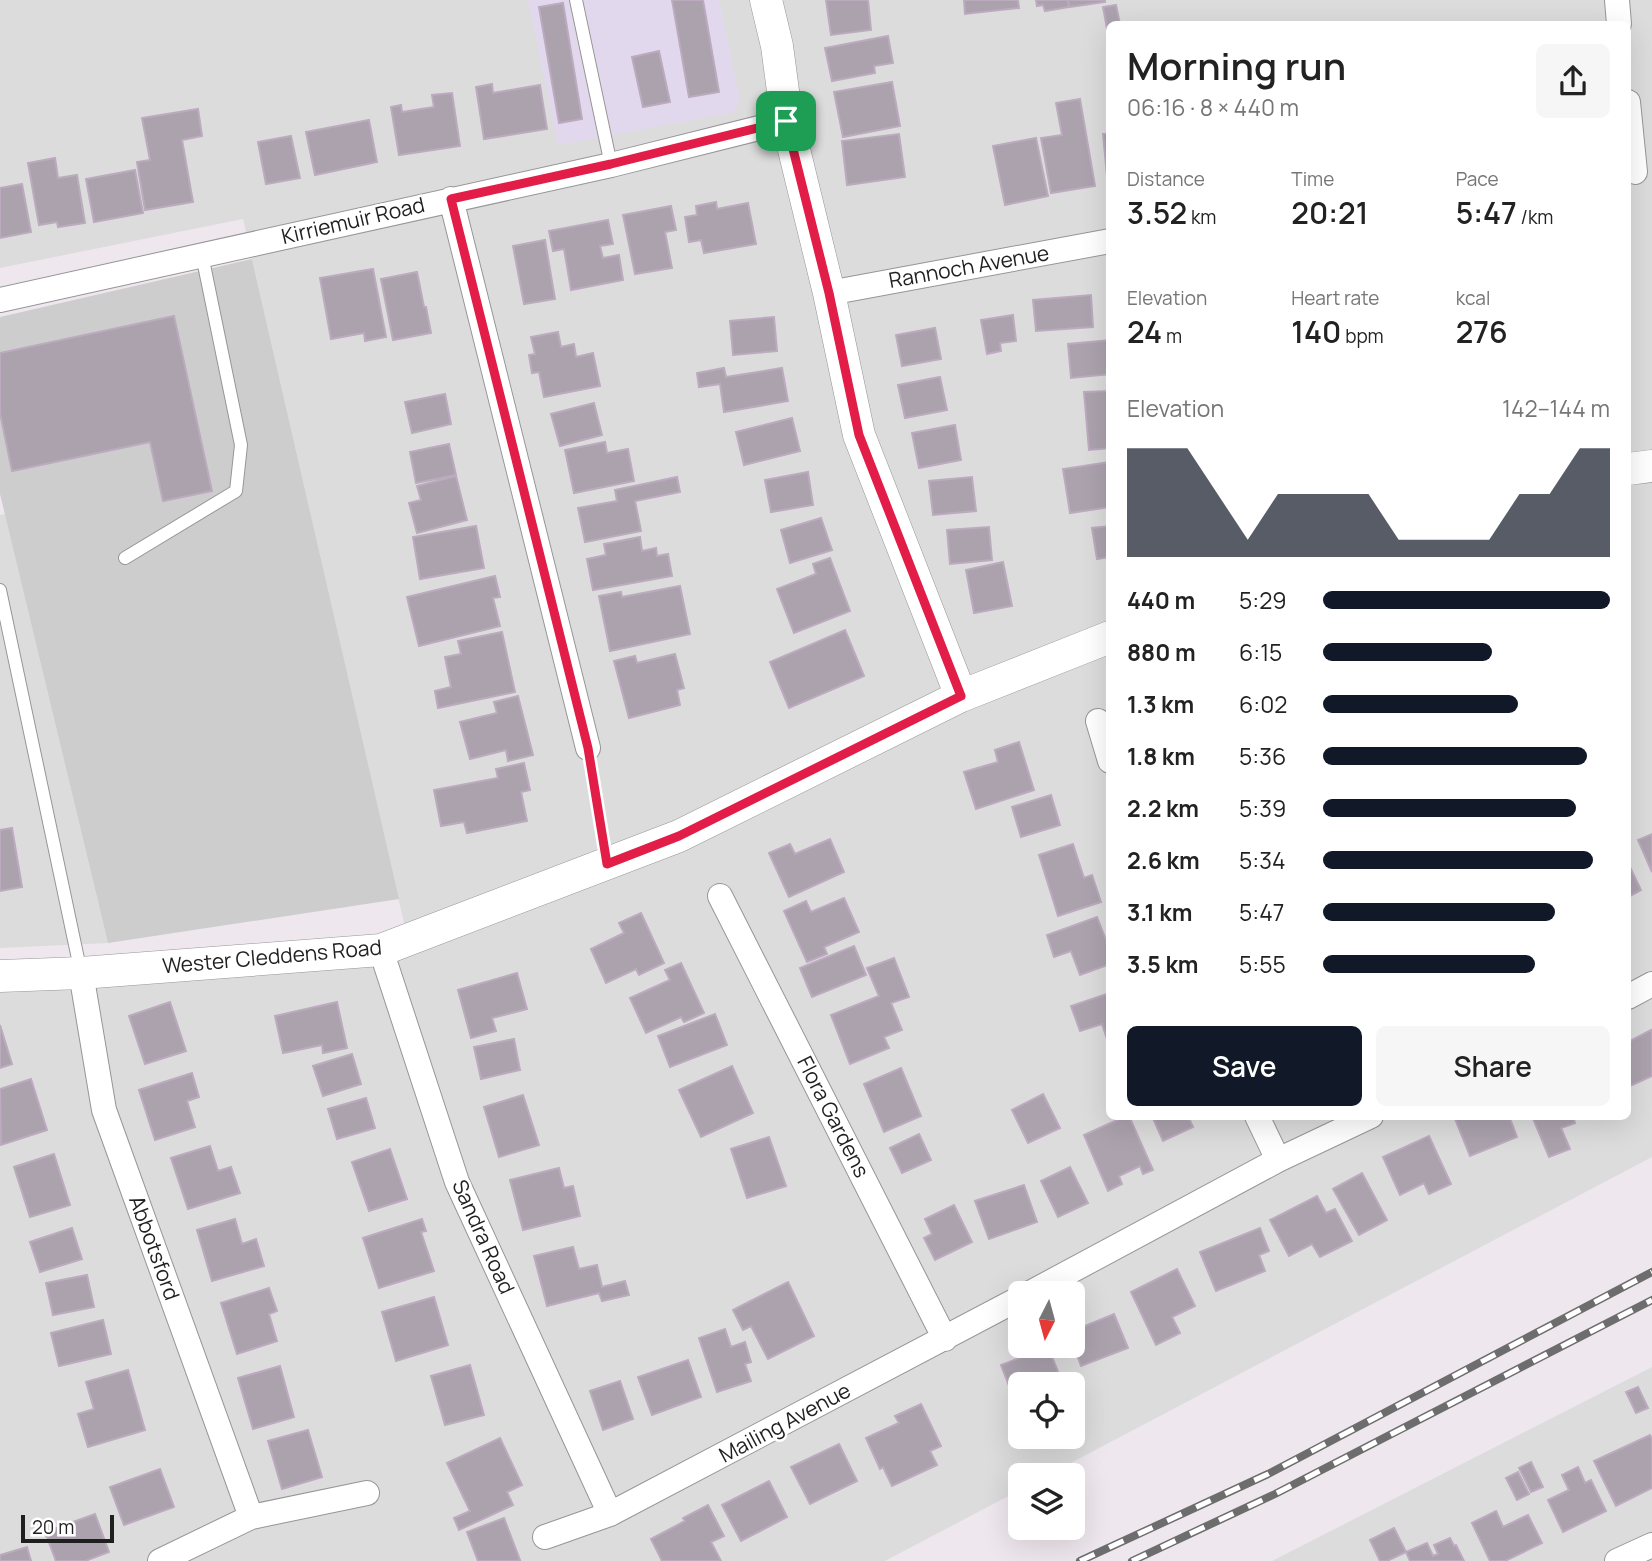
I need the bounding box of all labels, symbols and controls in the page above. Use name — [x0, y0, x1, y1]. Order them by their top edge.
text: Morning run — [1127, 39, 1346, 91]
button: share — [1536, 44, 1610, 118]
pin — [756, 91, 816, 151]
text: 06:16 · 8 × 440 m — [1127, 91, 1299, 123]
icon: arrive — [767, 102, 805, 140]
text: Distance — [1127, 166, 1205, 192]
text: Time — [1291, 166, 1334, 192]
text: Pace — [1456, 166, 1499, 192]
street label: Kirriemuir Road — [278, 190, 427, 250]
text: 3.52 — [1127, 192, 1187, 233]
text: 20:21 — [1291, 192, 1368, 233]
text: 5:47 — [1456, 192, 1517, 233]
text: km — [1187, 204, 1216, 230]
text: /km — [1517, 204, 1553, 230]
street label: Rannoch Avenue — [886, 238, 1051, 294]
text: Elevation — [1127, 285, 1207, 311]
text: Heart rate — [1291, 285, 1379, 311]
text: kcal — [1456, 285, 1490, 311]
text: 24 — [1127, 311, 1162, 352]
text: 140 — [1291, 311, 1341, 352]
text: 276 — [1456, 311, 1508, 352]
text: m — [1162, 323, 1182, 349]
text: bpm — [1341, 323, 1384, 349]
text: Elevation — [1127, 392, 1224, 424]
text: 142–144 m — [1502, 392, 1610, 424]
text: 440 m — [1127, 584, 1195, 616]
text: 5:29 — [1239, 584, 1287, 616]
text: 880 m — [1127, 636, 1196, 668]
text: 6:15 — [1239, 636, 1282, 668]
text: 1.3 km — [1127, 688, 1194, 720]
text: 6:02 — [1239, 688, 1287, 720]
text: 1.8 km — [1127, 740, 1195, 772]
text: 5:36 — [1239, 740, 1286, 772]
text: 2.2 km — [1127, 792, 1199, 824]
text: 5:39 — [1239, 792, 1286, 824]
text: 2.6 km — [1127, 844, 1200, 876]
text: 5:34 — [1239, 844, 1285, 876]
text: 3.1 km — [1127, 896, 1192, 928]
text: 5:47 — [1239, 896, 1284, 928]
street label: Wester Cleddens Road — [161, 932, 383, 980]
text: 3.5 km — [1127, 948, 1198, 980]
text: 5:55 — [1239, 948, 1286, 980]
button: Save — [1127, 1026, 1362, 1106]
button: Share — [1376, 1026, 1610, 1106]
street label: Flora Gardens — [791, 1051, 876, 1182]
street label: Sandra Road — [446, 1175, 522, 1298]
street label: Abbotsford — [123, 1192, 187, 1304]
north arrow — [1008, 1281, 1085, 1358]
map controls — [1008, 1281, 1085, 1540]
button: locate — [1008, 1372, 1085, 1449]
street label: Mailing Avenue — [714, 1376, 855, 1469]
button: layers — [1008, 1463, 1085, 1540]
scale bar — [21, 1512, 114, 1544]
text: 20 m — [32, 1514, 74, 1540]

